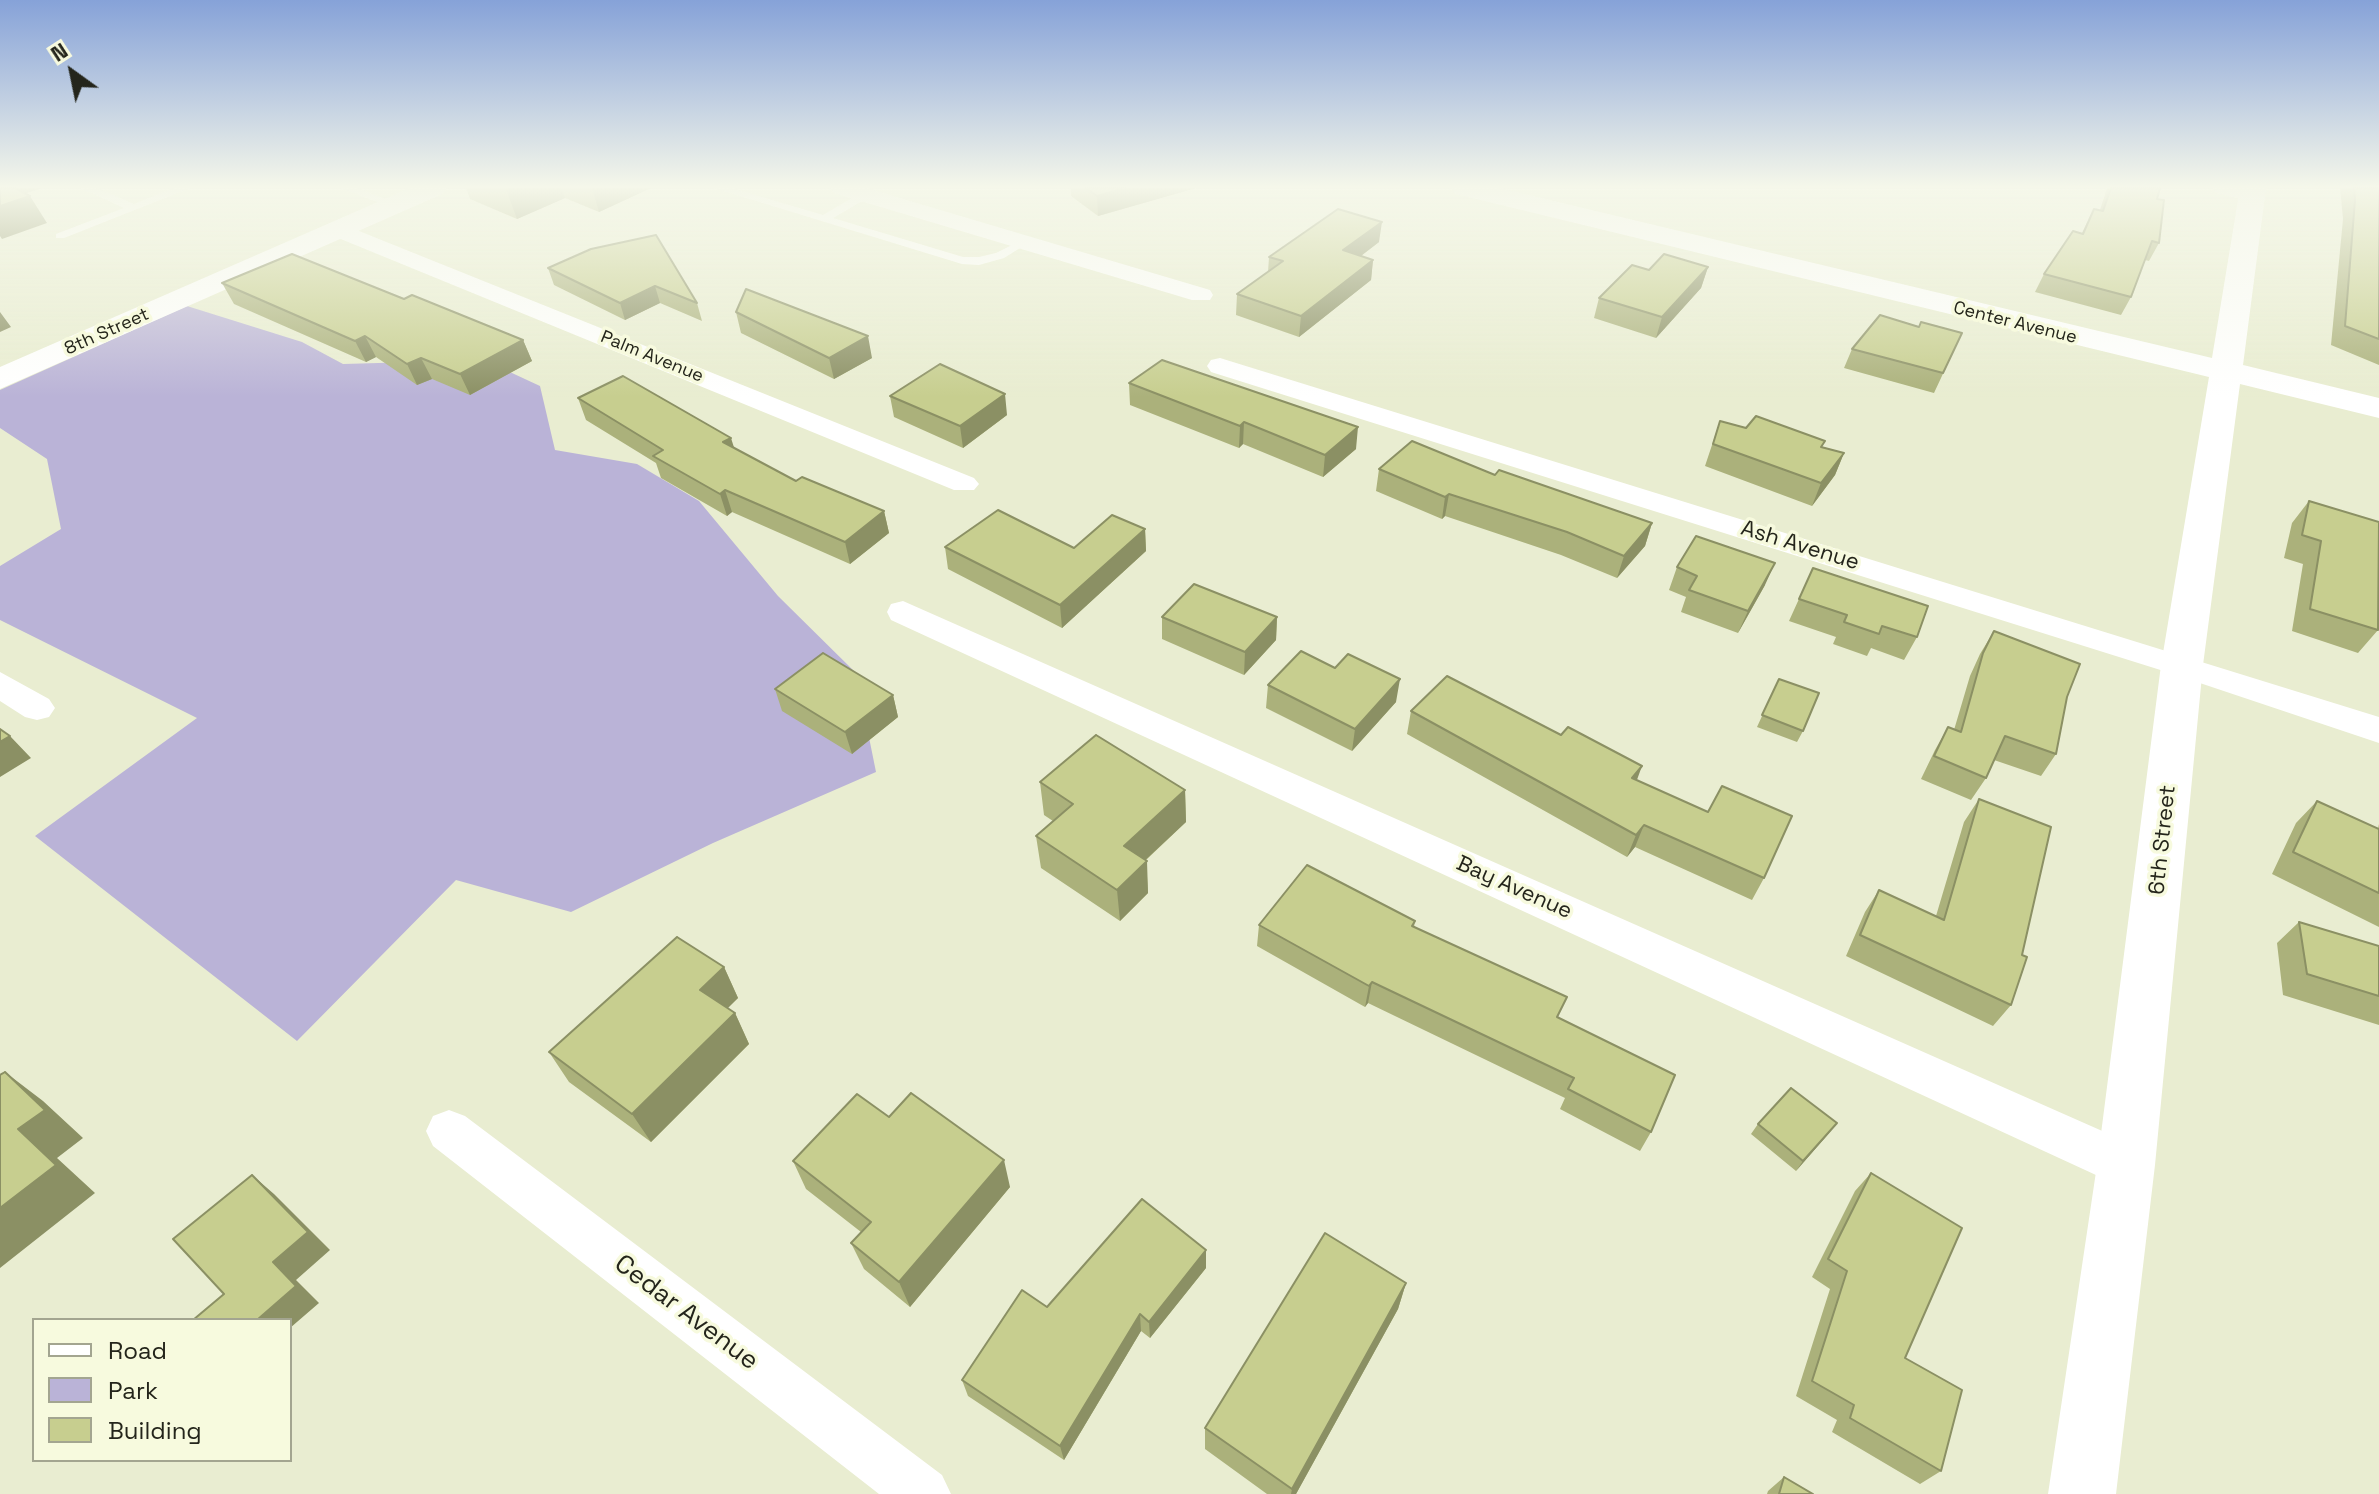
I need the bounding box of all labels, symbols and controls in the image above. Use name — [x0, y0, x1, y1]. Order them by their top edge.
north arrow — [32, 32, 112, 112]
text: N — [45, 36, 73, 68]
street label: Center Avenue — [1951, 297, 2079, 349]
street label: 8th Street — [61, 304, 153, 360]
street label: Palm Avenue — [597, 327, 707, 387]
street label: Ash Avenue — [1738, 515, 1862, 577]
street label: 6th Street — [2144, 784, 2182, 896]
street label: Bay Avenue — [1452, 851, 1576, 925]
street label: Cedar Avenue — [608, 1249, 764, 1377]
legend — [32, 1318, 292, 1462]
text: Road — [108, 1335, 167, 1366]
text: Park — [108, 1375, 158, 1406]
text: Building — [108, 1415, 202, 1446]

